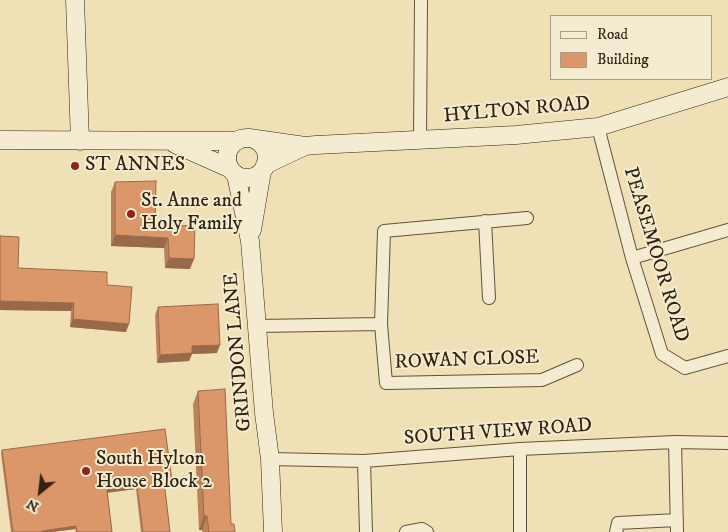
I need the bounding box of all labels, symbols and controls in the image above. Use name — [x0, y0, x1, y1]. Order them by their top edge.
legend — [550, 15, 713, 80]
text: Road — [597, 25, 628, 44]
text: Building — [597, 50, 649, 69]
street label: HYLTON ROAD — [443, 93, 591, 129]
place label: ST ANNES — [85, 154, 185, 178]
marker: ST ANNES — [69, 160, 81, 172]
street label: PEASEMOOR ROAD — [617, 165, 693, 345]
place label: St. Anne and Holy Family — [141, 190, 242, 237]
marker: St. Anne and Holy Family — [125, 208, 137, 220]
street label: GRINDON LANE — [220, 271, 258, 433]
street label: ROWAN CLOSE — [394, 346, 540, 376]
street label: SOUTH VIEW ROAD — [403, 414, 593, 452]
place label: South Hylton House Block 2 — [96, 448, 212, 495]
marker: South Hylton House Block 2 — [80, 465, 92, 477]
north arrow — [15, 467, 65, 517]
text: N — [23, 494, 42, 516]

